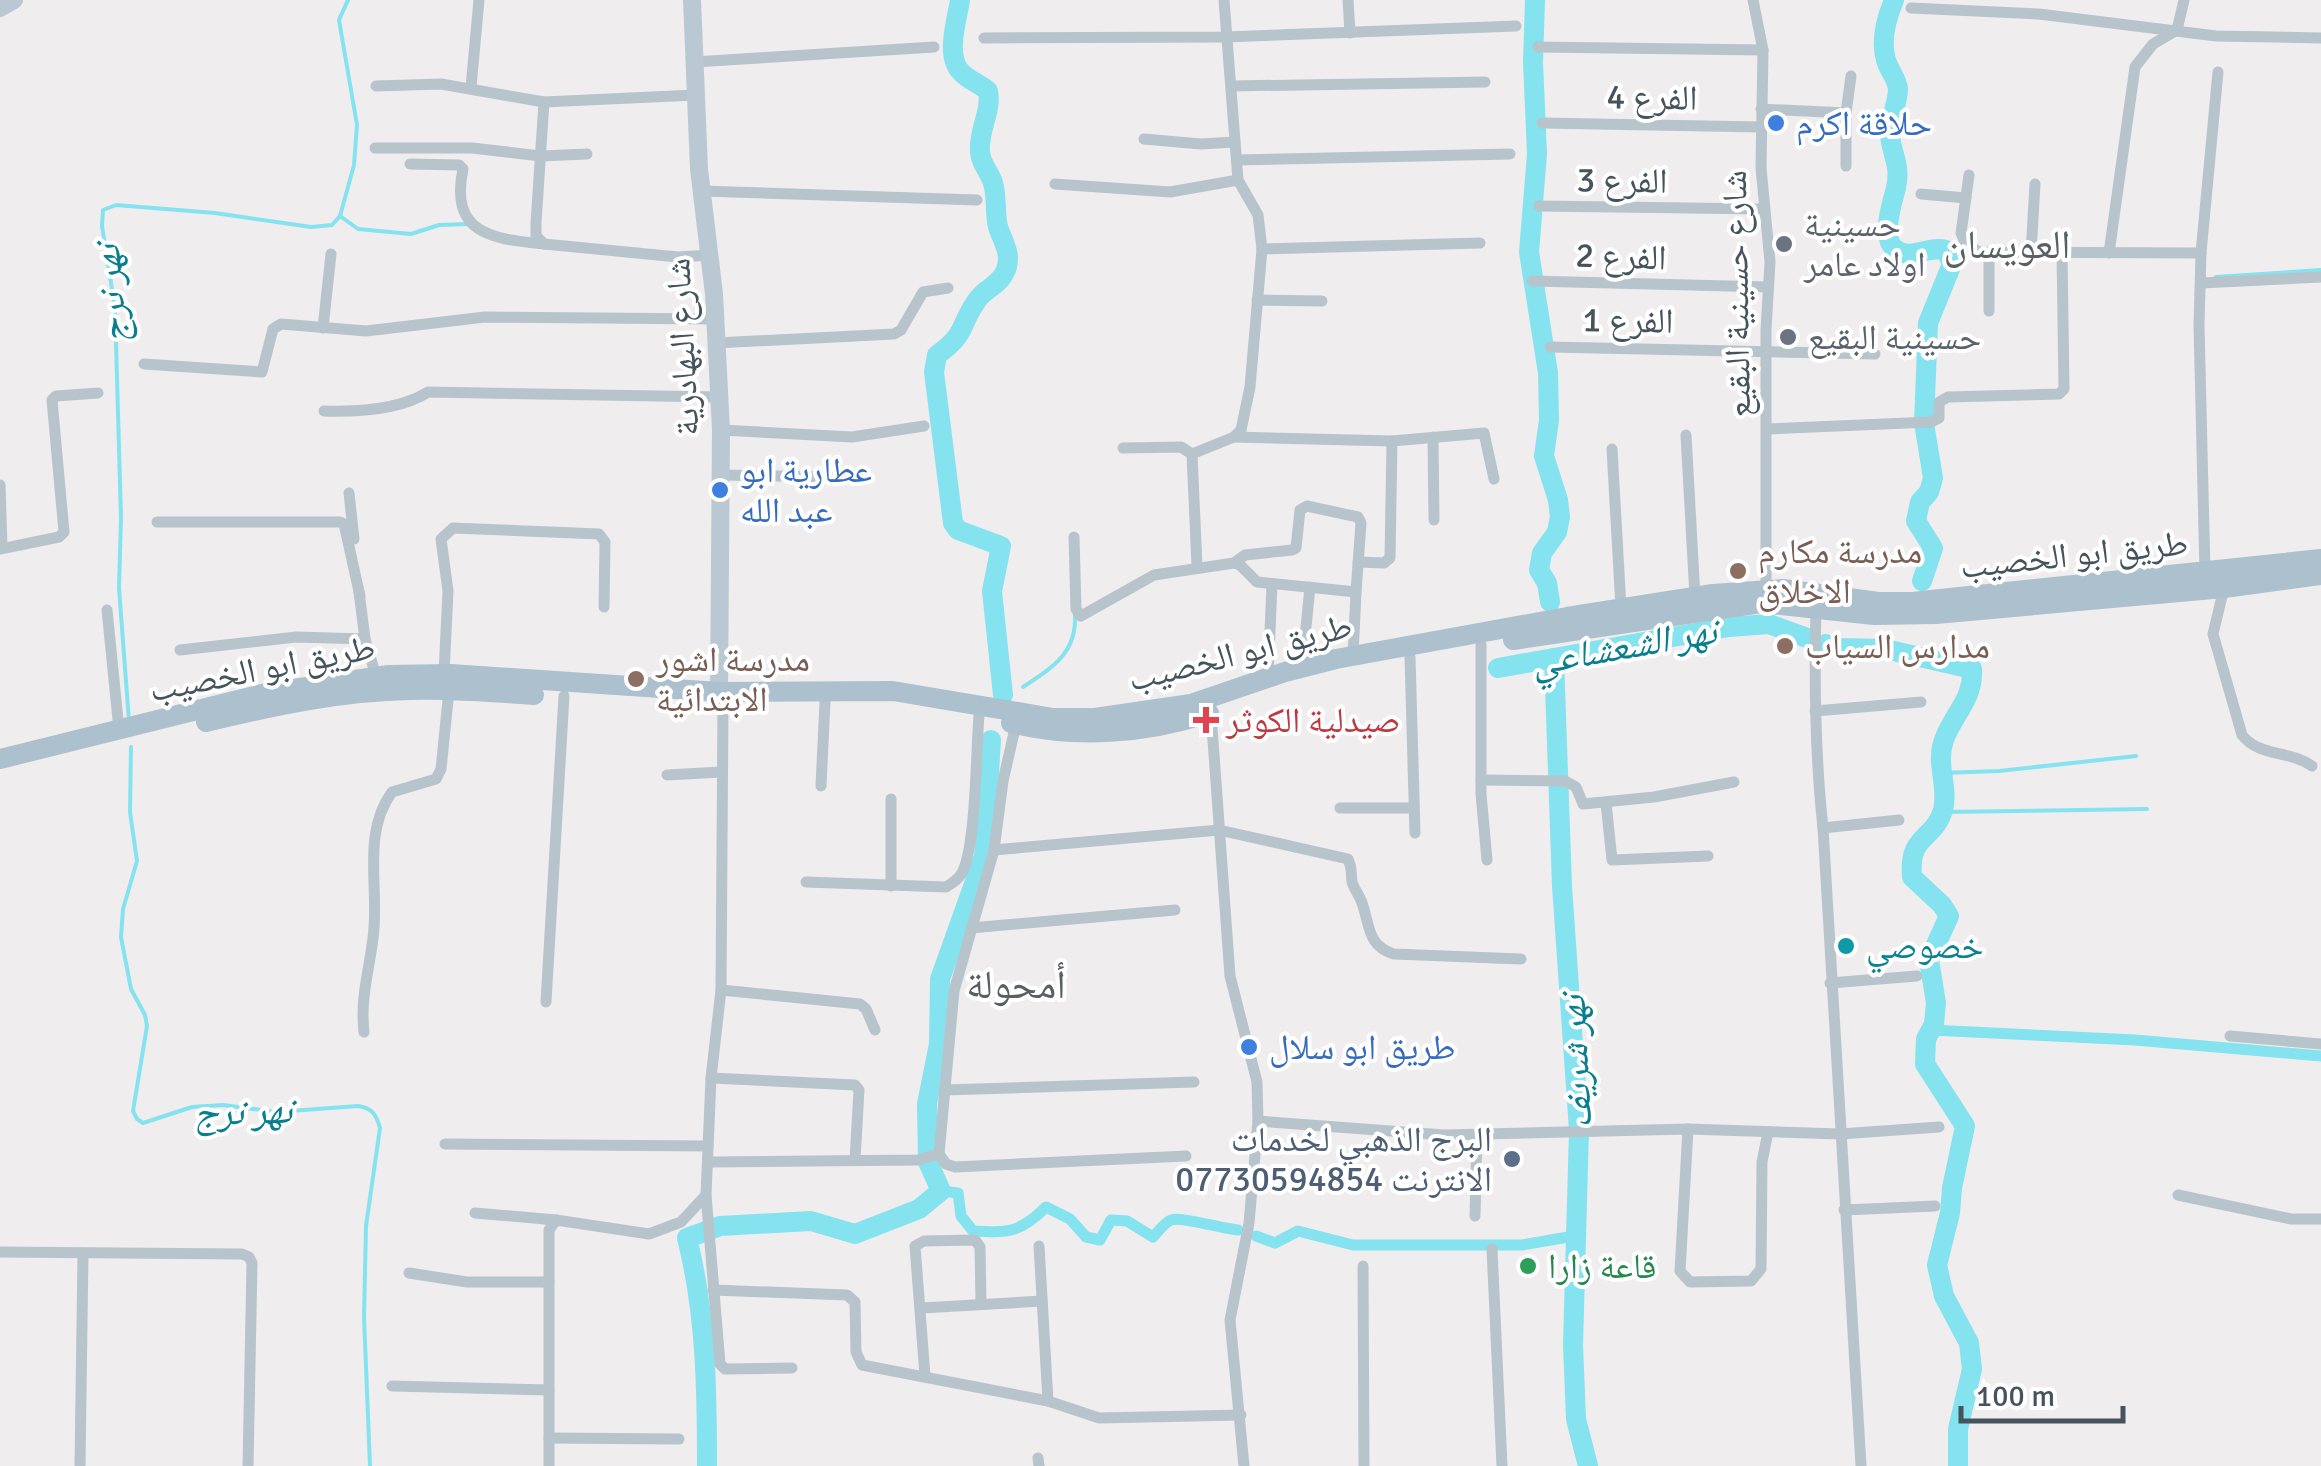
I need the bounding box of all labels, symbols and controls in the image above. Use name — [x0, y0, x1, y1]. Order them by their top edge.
street label: الفرع 4 — [1606, 75, 1698, 120]
place label: حلاقة اكرم — [1796, 102, 1932, 146]
marker: حلاقة اكرم — [1765, 112, 1787, 134]
street label: الفرع 3 — [1576, 158, 1668, 203]
street label: شارع حسينية البقيع — [1713, 170, 1760, 418]
place label: حسينية اولاد عامر — [1803, 203, 1926, 286]
district label: العويسان — [1943, 220, 2071, 270]
street label: الفرع 2 — [1575, 233, 1667, 280]
marker: حسينية اولاد عامر — [1773, 233, 1795, 255]
water label: نهر نرج — [82, 238, 138, 345]
street label: شارع البهادرية — [656, 257, 709, 437]
street label: الفرع 1 — [1582, 298, 1674, 343]
place label: حسينية البقيع — [1808, 316, 1981, 359]
marker: حسينية البقيع — [1777, 326, 1799, 348]
place label: عطارية ابو عبد الله — [740, 449, 872, 532]
marker: عطارية ابو عبد الله — [709, 479, 731, 501]
street label: طريق ابو الخصيب — [1958, 521, 2190, 588]
place label: مدرسة مكارم الاخلاق — [1758, 530, 1922, 613]
marker: مدرسة مكارم الاخلاق — [1727, 560, 1749, 582]
street label: طريق ابو الخصيب — [1124, 604, 1356, 701]
water label: نهر الشعشاعي — [1528, 606, 1726, 691]
place label: مدارس السياب — [1805, 625, 1990, 668]
street label: طريق ابو الخصيب — [146, 626, 379, 711]
marker: مدارس السياب — [1774, 635, 1796, 657]
place label: مدرسة اشور الابتدائية — [655, 638, 810, 721]
marker: مدرسة اشور الابتدائية — [625, 668, 647, 690]
place label: صيدلية الكوثر — [1225, 699, 1401, 742]
marker: صيدلية الكوثر — [1195, 709, 1217, 731]
place label: خصوصي — [1866, 925, 1983, 974]
marker: خصوصي — [1835, 935, 1857, 957]
district label: أمحولة — [966, 960, 1066, 1010]
water label: نهر شريف — [1548, 989, 1602, 1130]
place label: طريق ابو سلال — [1269, 1026, 1456, 1069]
marker: طريق ابو سلال — [1238, 1036, 1260, 1058]
water label: نهر نرج — [193, 1086, 298, 1137]
place label: البرج الذهبي لخدمات الانترنت 07730594854 — [1175, 1118, 1492, 1201]
marker: البرج الذهبي لخدمات الانترنت 07730594854 — [1501, 1148, 1523, 1170]
place label: قاعة زارا — [1548, 1245, 1656, 1288]
marker: قاعة زارا — [1517, 1255, 1539, 1277]
scale bar — [1961, 1361, 2124, 1423]
text: 100 m — [1976, 1378, 2055, 1415]

